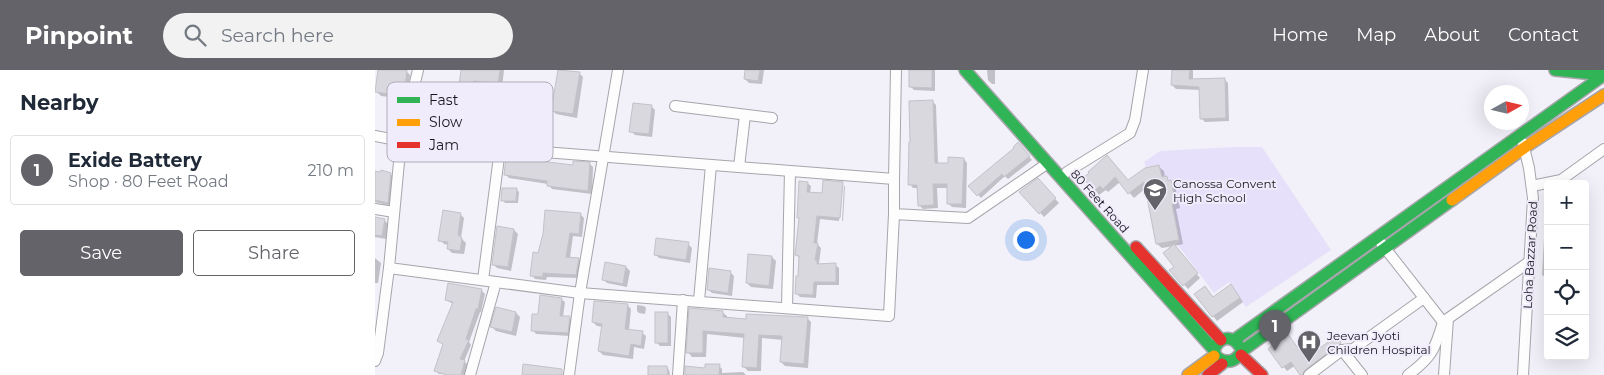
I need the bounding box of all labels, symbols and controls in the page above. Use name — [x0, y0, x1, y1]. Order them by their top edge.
search box — [163, 13, 513, 58]
text: Pinpoint — [25, 21, 133, 50]
icon: search — [181, 21, 209, 49]
text: Search here — [221, 24, 334, 47]
text: Home — [1272, 24, 1328, 46]
text: Map — [1356, 24, 1396, 46]
text: About — [1424, 24, 1480, 46]
text: Contact — [1508, 24, 1579, 46]
legend — [387, 82, 553, 162]
north arrow — [1484, 85, 1529, 130]
text: Nearby — [20, 90, 99, 115]
text: Fast — [429, 91, 459, 109]
text: Slow — [429, 113, 463, 131]
text: Jam — [428, 136, 459, 154]
text: Exide Battery — [68, 149, 202, 172]
text: 1 — [34, 161, 40, 180]
text: 210 m — [307, 161, 354, 180]
street label: 80 Feet Road — [1068, 166, 1132, 236]
text: Shop · 80 Feet Road — [68, 172, 229, 191]
place label: Canossa Convent High School — [1173, 176, 1277, 205]
school or university icon: Canossa Convent High School — [1142, 177, 1168, 211]
map controls — [1544, 180, 1589, 360]
button: + — [1544, 180, 1589, 225]
street label: Loha Bazzar Road — [1520, 201, 1540, 309]
button: − — [1544, 225, 1589, 270]
your location — [1013, 227, 1039, 253]
button: Save — [20, 230, 183, 276]
button: Share — [193, 230, 355, 276]
button: locate — [1544, 270, 1589, 315]
pin: 1 — [1259, 310, 1291, 351]
button: layers — [1544, 315, 1589, 360]
place label: Jeevan Jyoti Children Hospital — [1326, 328, 1431, 357]
hospital icon: Jeevan Jyoti Children Hospital — [1296, 329, 1322, 363]

